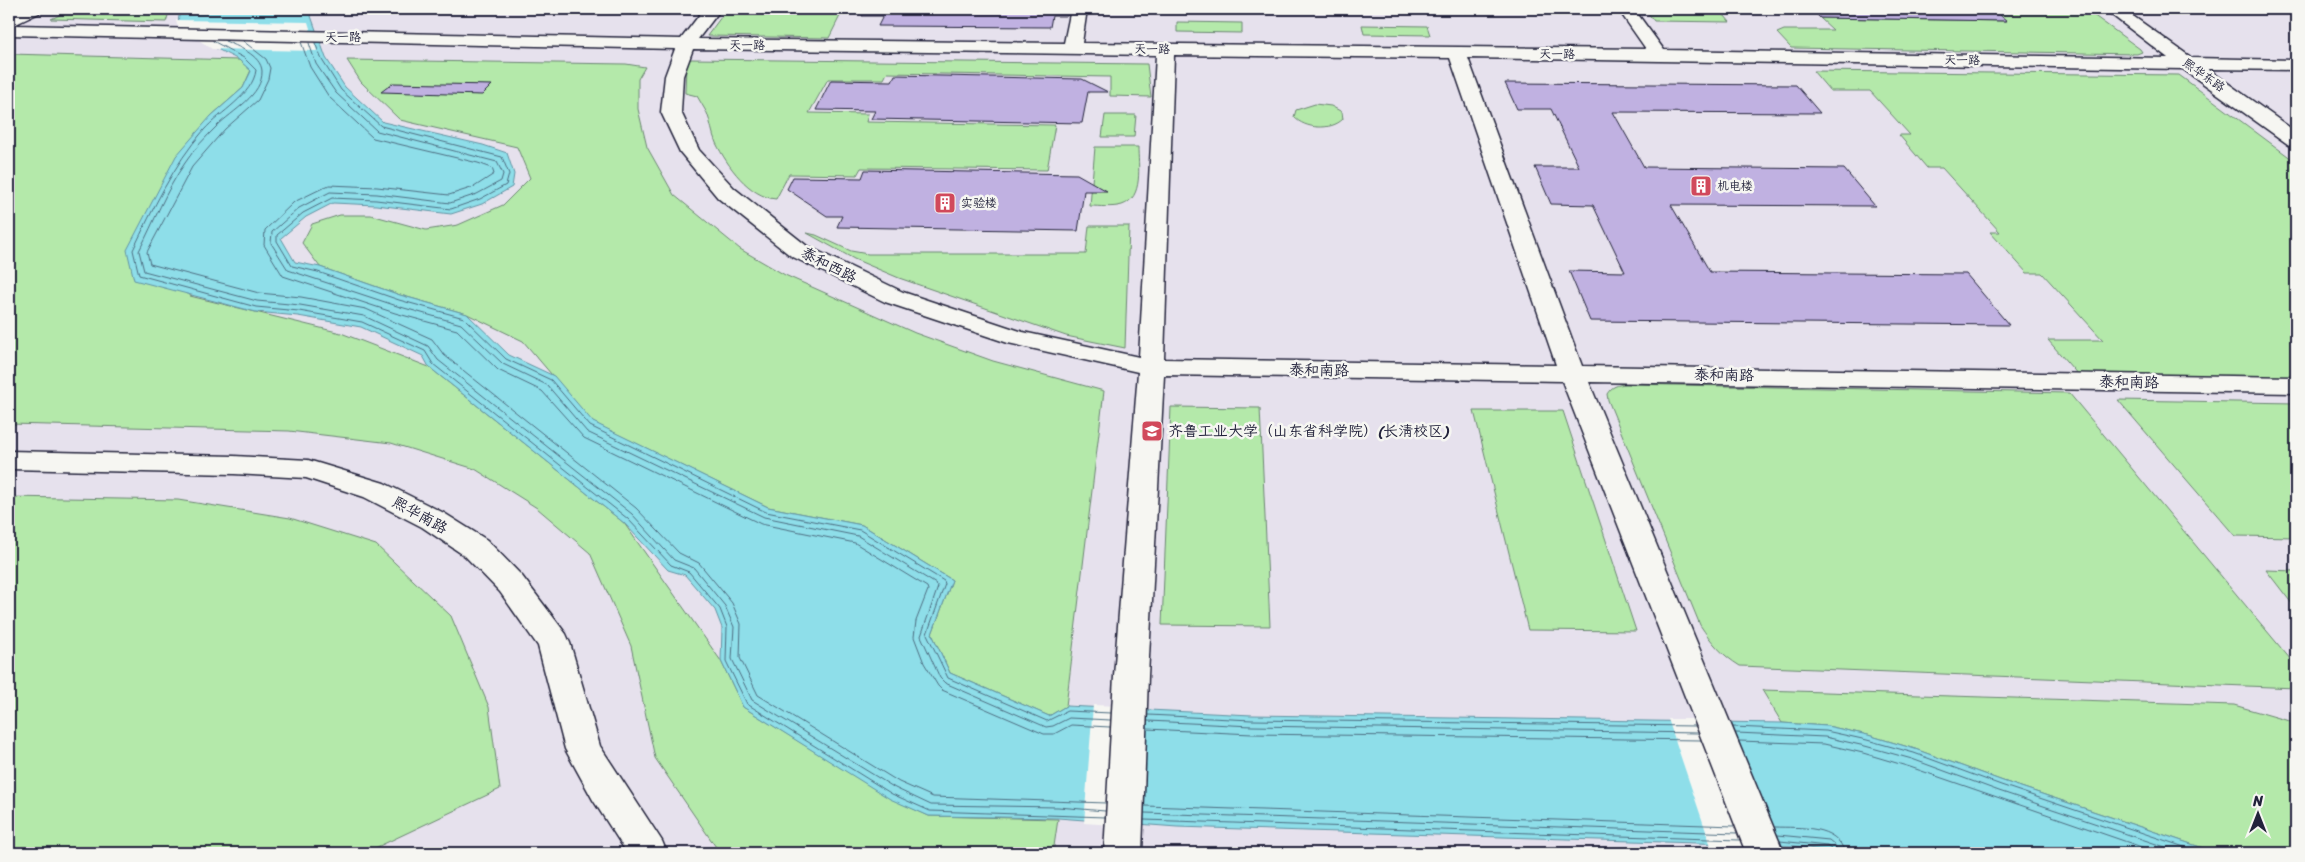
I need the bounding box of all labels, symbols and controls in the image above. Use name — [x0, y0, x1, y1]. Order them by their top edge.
street label: 天一路 — [325, 26, 361, 48]
street label: 天一路 — [729, 34, 765, 56]
street label: 天一路 — [1134, 38, 1170, 60]
street label: 天一路 — [1539, 43, 1575, 65]
street label: 天一路 — [1944, 49, 1980, 71]
street label: 熙华东路 — [2178, 52, 2230, 98]
building icon: 机电楼 — [1689, 174, 1713, 198]
place label: 机电楼 — [1717, 175, 1753, 197]
building icon: 实验楼 — [933, 191, 957, 215]
place label: 实验楼 — [961, 192, 997, 214]
street label: 泰和西路 — [796, 240, 862, 290]
street label: 泰和南路 — [1289, 356, 1349, 384]
street label: 泰和南路 — [1694, 361, 1754, 389]
street label: 泰和南路 — [2099, 368, 2159, 396]
place label: 齐鲁工业大学（山东省科学院）(长清校区) — [1168, 418, 1449, 444]
school or university icon: 齐鲁工业大学（山东省科学院）(长清校区) — [1140, 419, 1164, 443]
street label: 熙华南路 — [387, 489, 453, 541]
text: N — [2252, 789, 2263, 814]
north arrow — [2232, 790, 2282, 840]

